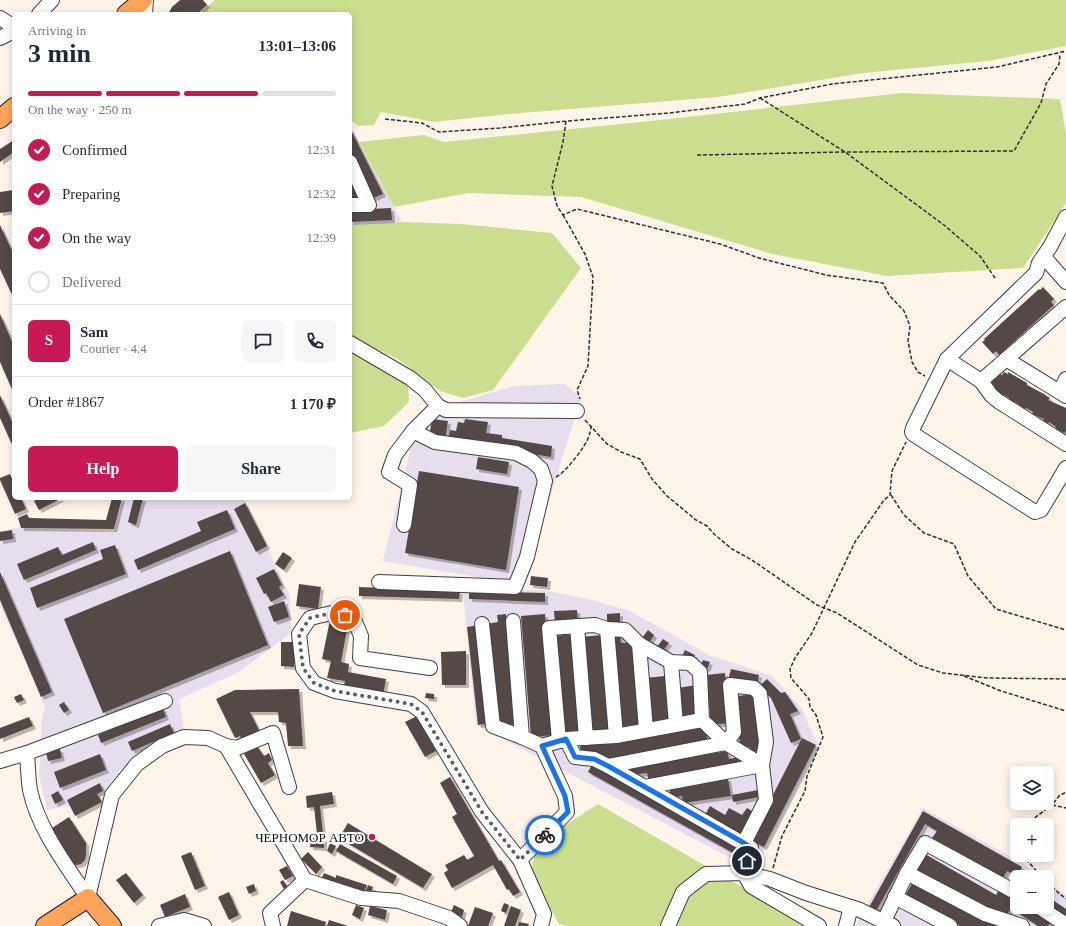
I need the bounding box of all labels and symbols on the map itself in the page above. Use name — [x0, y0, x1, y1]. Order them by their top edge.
pin — [328, 598, 362, 632]
courier — [525, 815, 565, 855]
place label: ЧЕРНОМОР АВТО — [255, 830, 364, 845]
marker: ЧЕРНОМОР АВТО — [367, 832, 377, 842]
pin — [730, 844, 764, 878]

